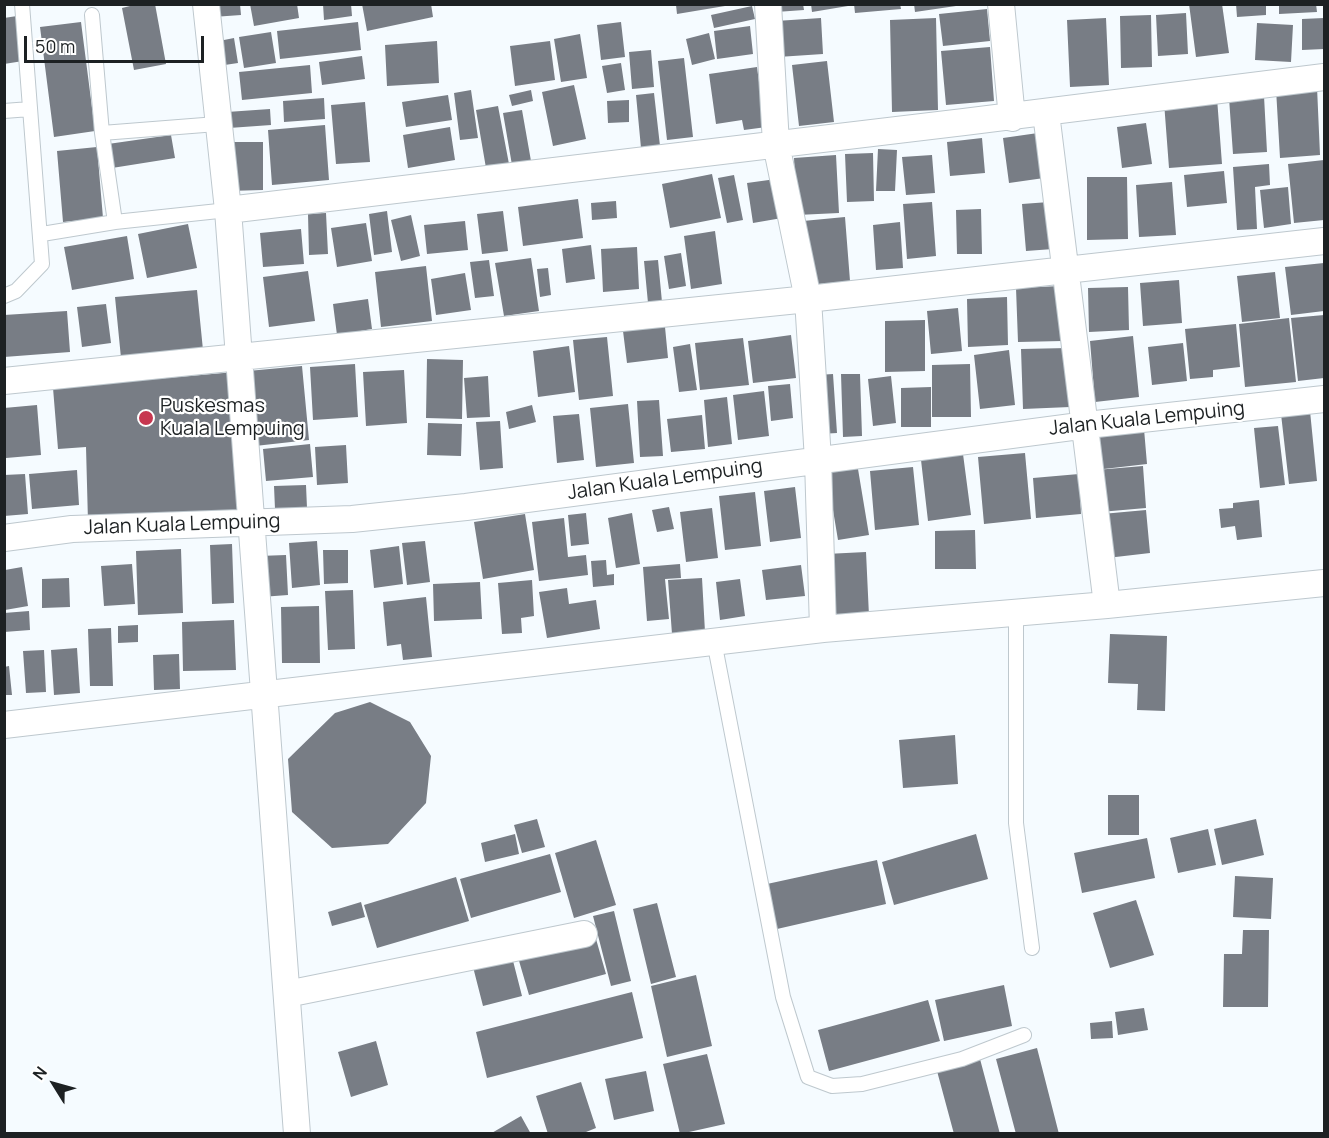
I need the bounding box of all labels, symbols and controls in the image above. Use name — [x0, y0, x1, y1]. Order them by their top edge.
scale bar — [27, 24, 207, 62]
text: 50 m — [35, 34, 75, 58]
place label: Puskesmas Kuala Lempuing — [160, 394, 305, 441]
street label: Jalan Kuala Lempuing — [1048, 397, 1246, 441]
marker: Puskesmas Kuala Lempuing — [137, 409, 155, 427]
street label: Jalan Kuala Lempuing — [566, 454, 764, 506]
street label: Jalan Kuala Lempuing — [83, 510, 281, 540]
north arrow — [24, 1054, 84, 1114]
text: N — [27, 1062, 52, 1084]

